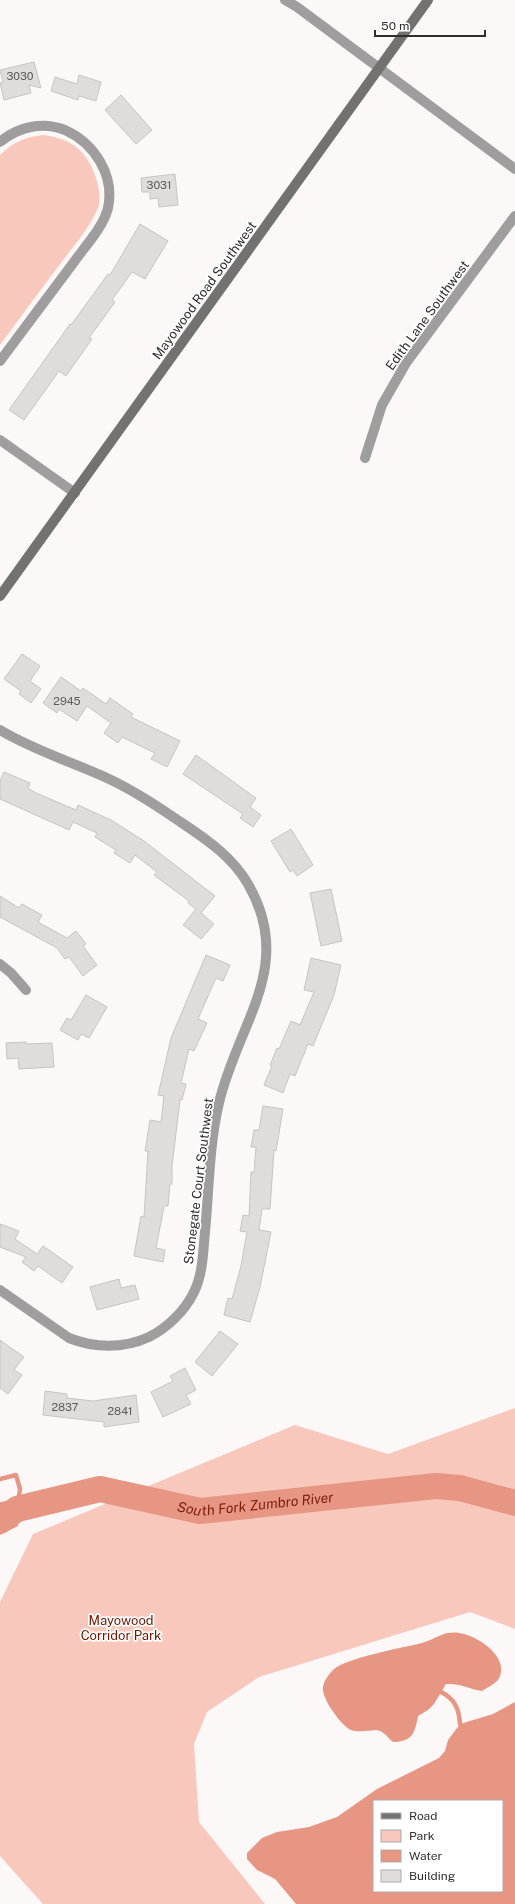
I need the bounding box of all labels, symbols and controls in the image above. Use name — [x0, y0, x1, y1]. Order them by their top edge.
scale bar — [375, 12, 485, 38]
text: 50 m — [381, 19, 409, 33]
house number: 3030 — [6, 70, 34, 82]
house number: 3031 — [147, 179, 171, 191]
street label: Mayowood Road Southwest — [149, 218, 260, 362]
street label: Edith Lane Southwest — [383, 258, 472, 373]
house number: 2945 — [53, 695, 81, 707]
street label: Stonegate Court Southwest — [181, 1097, 216, 1265]
house number: 2837 — [52, 1401, 79, 1413]
house number: 2841 — [107, 1405, 133, 1417]
water label: South Fork Zumbro River — [176, 1489, 335, 1519]
park label: Mayowood Corridor Park — [81, 1613, 161, 1643]
legend — [373, 1800, 503, 1892]
text: Road — [409, 1809, 437, 1823]
text: Park — [409, 1829, 435, 1843]
text: Water — [409, 1849, 443, 1863]
text: Building — [409, 1869, 455, 1883]

